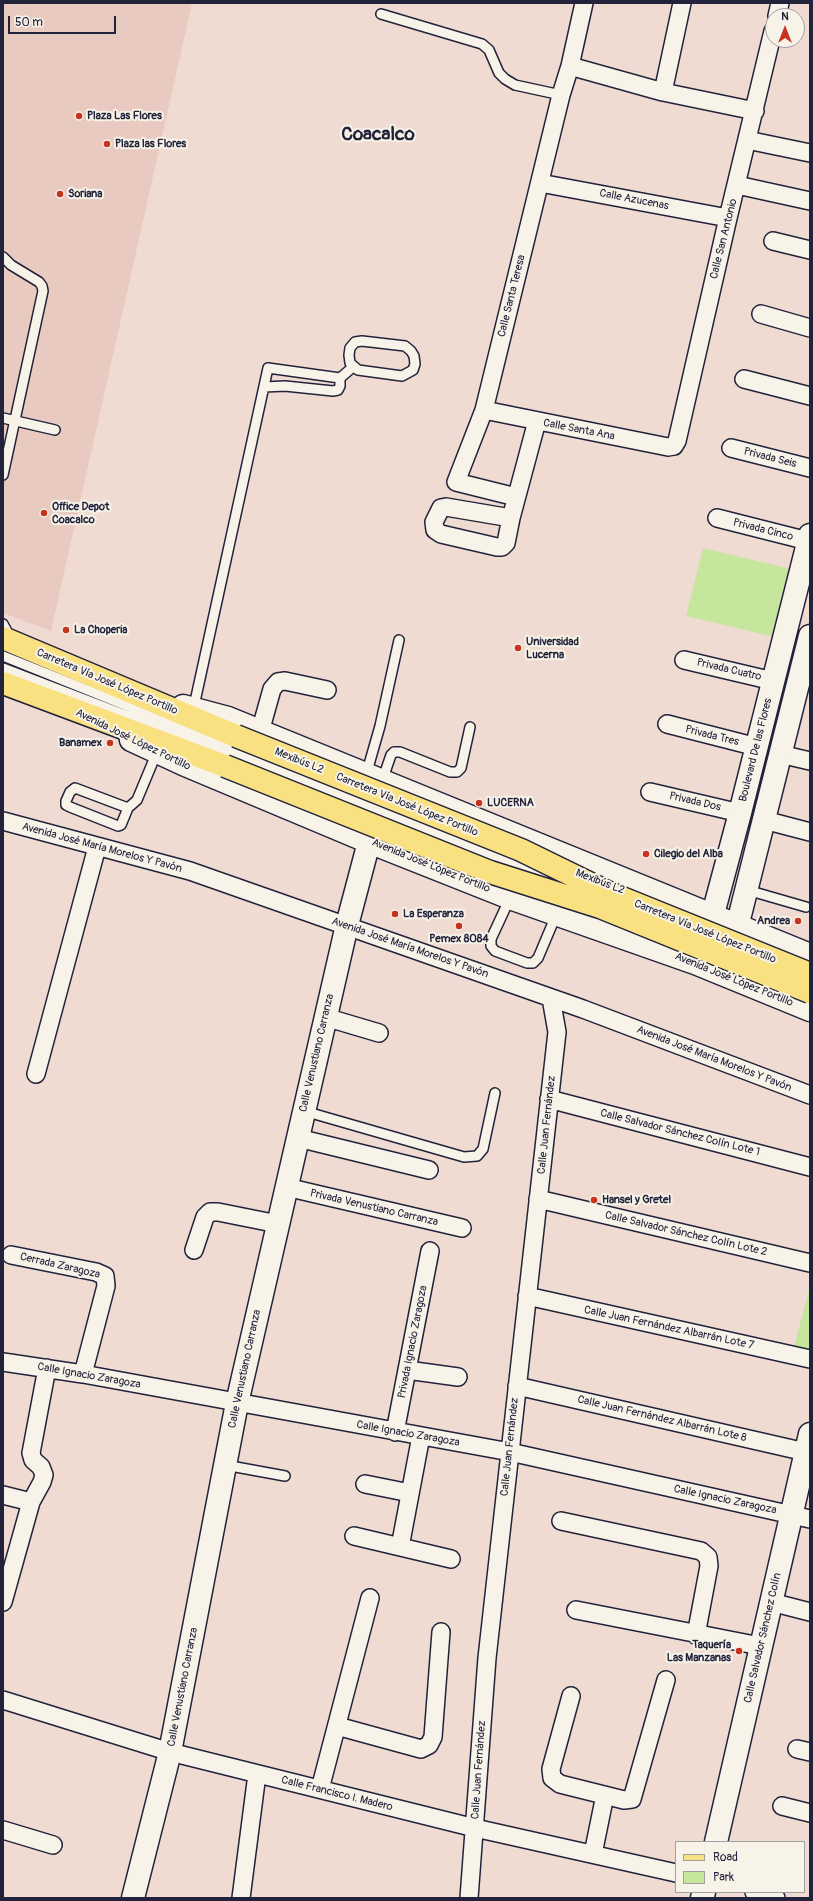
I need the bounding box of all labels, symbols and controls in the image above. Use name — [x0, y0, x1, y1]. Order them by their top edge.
scale bar — [10, 8, 118, 34]
north arrow — [765, 8, 805, 48]
text: N — [781, 10, 789, 23]
text: 50 m — [15, 15, 43, 30]
place label: Plaza Las Flores — [87, 109, 162, 123]
marker: Plaza Las Flores — [74, 111, 84, 121]
district label: Coacalco — [341, 124, 415, 146]
place label: Plaza las Flores — [115, 137, 186, 151]
marker: Plaza las Flores — [102, 139, 112, 149]
place label: Soriana — [68, 187, 102, 201]
street label: Calle Azucenas — [598, 187, 670, 213]
marker: Soriana — [55, 189, 65, 199]
street label: Calle San Antonio — [708, 197, 740, 281]
street label: Calle Santa Teresa — [495, 254, 529, 338]
street label: Calle Santa Ana — [542, 417, 616, 443]
street label: Privada Seis — [742, 445, 798, 471]
place label: Office Depot Coacalco — [52, 500, 109, 526]
marker: Office Depot Coacalco — [39, 508, 49, 518]
street label: Privada Cinco — [732, 516, 794, 544]
place label: La Choperia — [74, 623, 127, 637]
marker: La Choperia — [61, 625, 71, 635]
place label: Universidad Lucerna — [526, 635, 579, 661]
marker: Universidad Lucerna — [513, 643, 523, 653]
street label: Carretera Vía José López Portillo — [34, 646, 180, 718]
street label: Privada Cuatro — [695, 656, 763, 684]
street label: Boulevard De las Flores — [737, 697, 775, 803]
street label: Avenida José López Portillo — [73, 706, 193, 774]
street label: Privada Tres — [684, 723, 740, 749]
place label: Banamex — [59, 736, 102, 750]
marker: Banamex — [105, 738, 115, 748]
street label: Mexibús L2 — [273, 745, 325, 777]
street label: Carretera Vía José López Portillo — [334, 770, 480, 840]
street label: Privada Dos — [668, 790, 722, 814]
place label: LUCERNA — [487, 796, 534, 810]
marker: LUCERNA — [474, 798, 484, 808]
street label: Avenida José María Morelos Y Pavón — [21, 820, 183, 876]
street label: Avenida José López Portillo — [370, 836, 492, 896]
place label: Cilegio del Alba — [654, 847, 723, 861]
marker: Cilegio del Alba — [641, 849, 651, 859]
street label: Mexibús L2 — [574, 867, 626, 897]
street label: Carretera Vía José López Portillo — [632, 897, 778, 967]
place label: La Esperanza — [403, 907, 464, 921]
marker: La Esperanza — [390, 909, 400, 919]
place label: Andrea — [757, 914, 790, 928]
street label: Avenida José María Morelos Y Pavón — [330, 915, 490, 981]
marker: Andrea — [793, 916, 803, 926]
marker: Pemex 8084 — [454, 921, 464, 931]
place label: Pemex 8084 — [429, 932, 489, 946]
street label: Avenida José López Portillo — [673, 950, 795, 1010]
street label: Calle Venustiano Carranza — [297, 993, 337, 1113]
street label: Avenida José María Morelos Y Pavón — [635, 1023, 793, 1095]
street label: Calle Juan Fernández — [535, 1075, 559, 1175]
street label: Calle Salvador Sánchez Colín Lote 1 — [599, 1107, 761, 1159]
street label: Privada Venustiano Carranza — [309, 1187, 439, 1229]
place label: Hansel y Gretel — [602, 1193, 671, 1207]
marker: Hansel y Gretel — [589, 1195, 599, 1205]
street label: Calle Salvador Sánchez Colín Lote 2 — [604, 1209, 768, 1259]
street label: Cerrada Zaragoza — [19, 1250, 101, 1282]
street label: Privada Ignacio Zaragoza — [396, 1284, 430, 1400]
street label: Calle Juan Fernández Albarrán Lote 7 — [583, 1304, 755, 1352]
street label: Calle Venustiano Carranza — [226, 1308, 264, 1430]
street label: Calle Ignacio Zaragoza — [36, 1360, 142, 1392]
street label: Calle Juan Fernández Albarrán Lote 8 — [576, 1393, 748, 1445]
street label: Calle Juan Fernández — [498, 1397, 522, 1497]
street label: Calle Ignacio Zaragoza — [355, 1418, 461, 1450]
street label: Calle Ignacio Zaragoza — [672, 1483, 778, 1517]
street label: Calle Salvador Sánchez Colín — [742, 1572, 784, 1704]
street label: Calle Venustiano Carranza — [165, 1626, 201, 1748]
place label: Taquería Las Manzanas — [667, 1638, 731, 1664]
marker: Taquería Las Manzanas — [734, 1646, 744, 1656]
street label: Calle Juan Fernández — [469, 1720, 489, 1820]
street label: Calle Francisco I. Madero — [280, 1774, 394, 1814]
legend — [675, 1841, 805, 1893]
text: Road — [713, 1850, 738, 1865]
text: Park — [713, 1870, 734, 1885]

